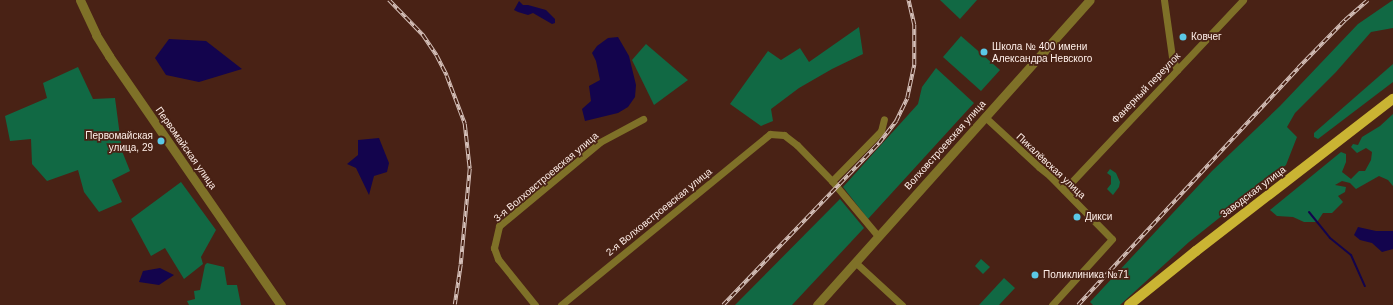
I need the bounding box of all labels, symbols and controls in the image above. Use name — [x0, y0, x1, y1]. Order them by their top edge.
place label: Ковчег — [1191, 31, 1222, 43]
marker: Ковчег — [1178, 32, 1188, 42]
place label: Школа № 400 имени Александра Невского — [992, 40, 1092, 64]
marker: Школа № 400 имени Александра Невского — [979, 47, 989, 57]
street label: Фанерный переулок — [1109, 50, 1183, 126]
street label: Волховстроевская улица — [902, 98, 988, 192]
street label: Первомайская улица — [153, 104, 219, 192]
place label: Первомайская улица, 29 — [85, 129, 153, 152]
street label: 3-я Волховстроевская улица — [491, 130, 601, 224]
street label: Пикалёвская улица — [1014, 131, 1088, 201]
marker: Первомайская улица, 29 — [156, 136, 166, 146]
street label: Заводская улица — [1218, 163, 1288, 221]
street label: 2-я Волховстроевская улица — [604, 166, 714, 258]
place label: Дикси — [1085, 211, 1112, 223]
marker: Дикси — [1072, 212, 1082, 222]
place label: Поликлиника №71 — [1043, 269, 1129, 281]
marker: Поликлиника №71 — [1030, 270, 1040, 280]

